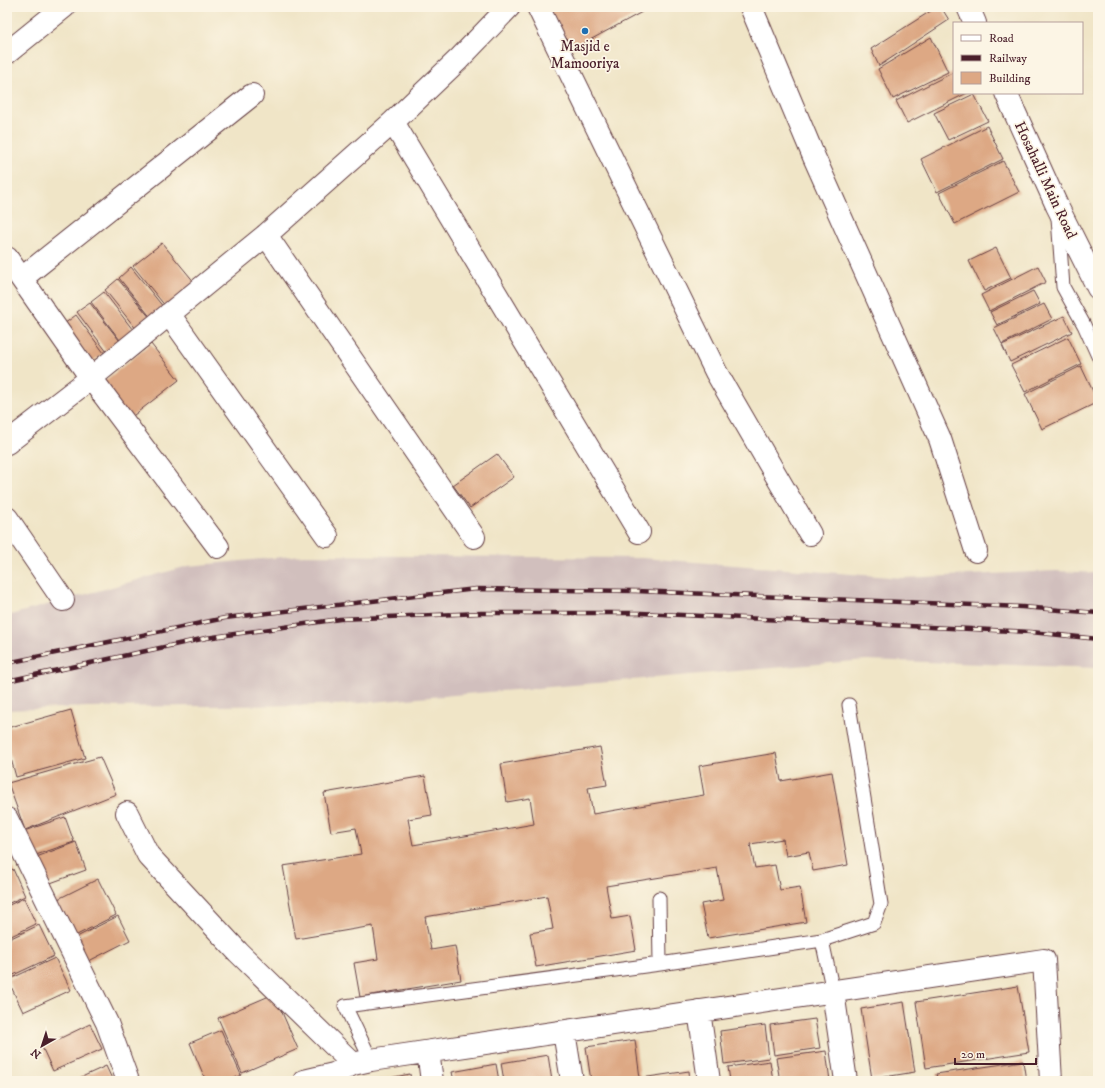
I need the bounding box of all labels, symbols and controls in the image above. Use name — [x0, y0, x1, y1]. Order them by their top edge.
legend — [953, 22, 1083, 94]
marker: Masjid e Mamooriya — [580, 26, 590, 36]
text: Road — [989, 31, 1014, 46]
place label: Masjid e Mamooriya — [551, 37, 620, 73]
text: Railway — [989, 51, 1027, 66]
text: Building — [989, 71, 1030, 86]
street label: Hosahalli Main Road — [1010, 118, 1081, 242]
north arrow — [22, 1026, 62, 1066]
scale bar — [955, 1040, 1036, 1066]
text: N — [28, 1045, 44, 1061]
text: 20 m — [961, 1047, 985, 1062]

